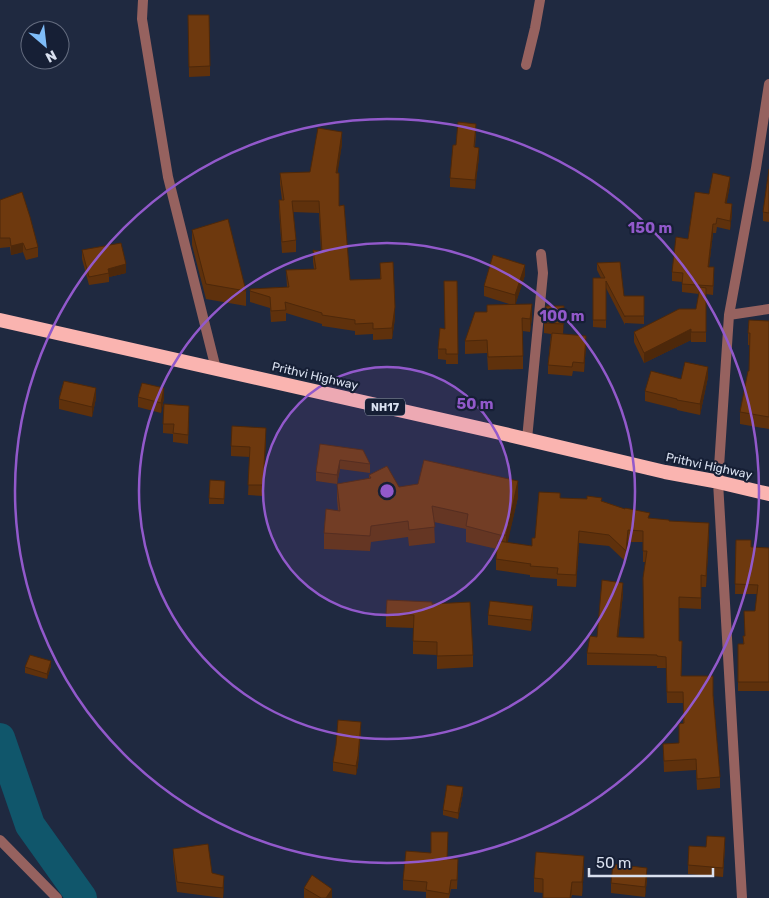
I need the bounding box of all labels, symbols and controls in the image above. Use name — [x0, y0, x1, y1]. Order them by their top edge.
north arrow — [20, 20, 70, 70]
text: N — [42, 46, 59, 66]
text: 150 m — [628, 219, 672, 237]
text: 100 m — [540, 307, 584, 325]
street label: Prithvi Highway — [271, 359, 360, 393]
text: 50 m — [457, 395, 493, 413]
road number: NH17 — [365, 398, 405, 416]
street label: Prithvi Highway — [665, 450, 754, 482]
centre of rings — [378, 482, 396, 500]
scale bar — [589, 846, 713, 878]
text: 50 m — [596, 854, 631, 872]

